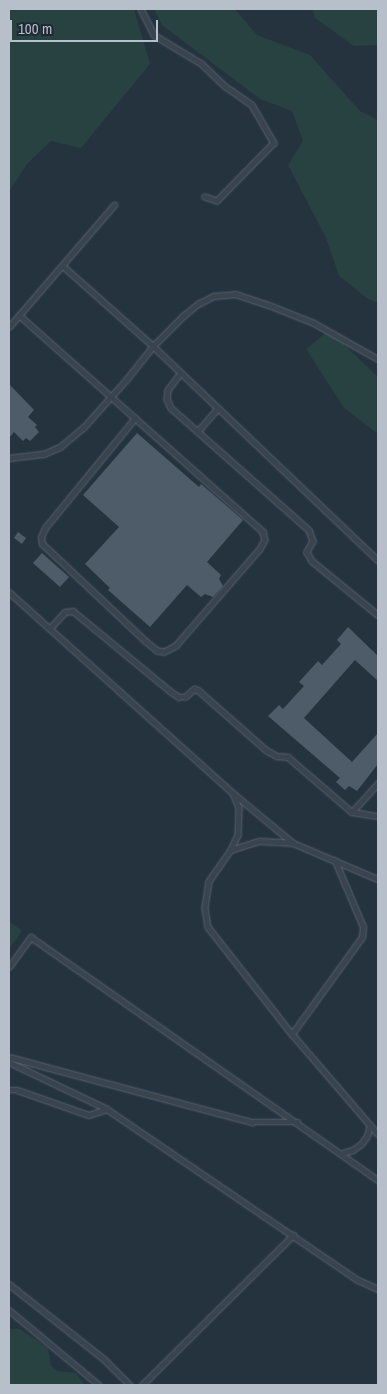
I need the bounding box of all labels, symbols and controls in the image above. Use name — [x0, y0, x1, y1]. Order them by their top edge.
scale bar — [12, 10, 160, 42]
text: 100 m — [18, 18, 52, 39]

